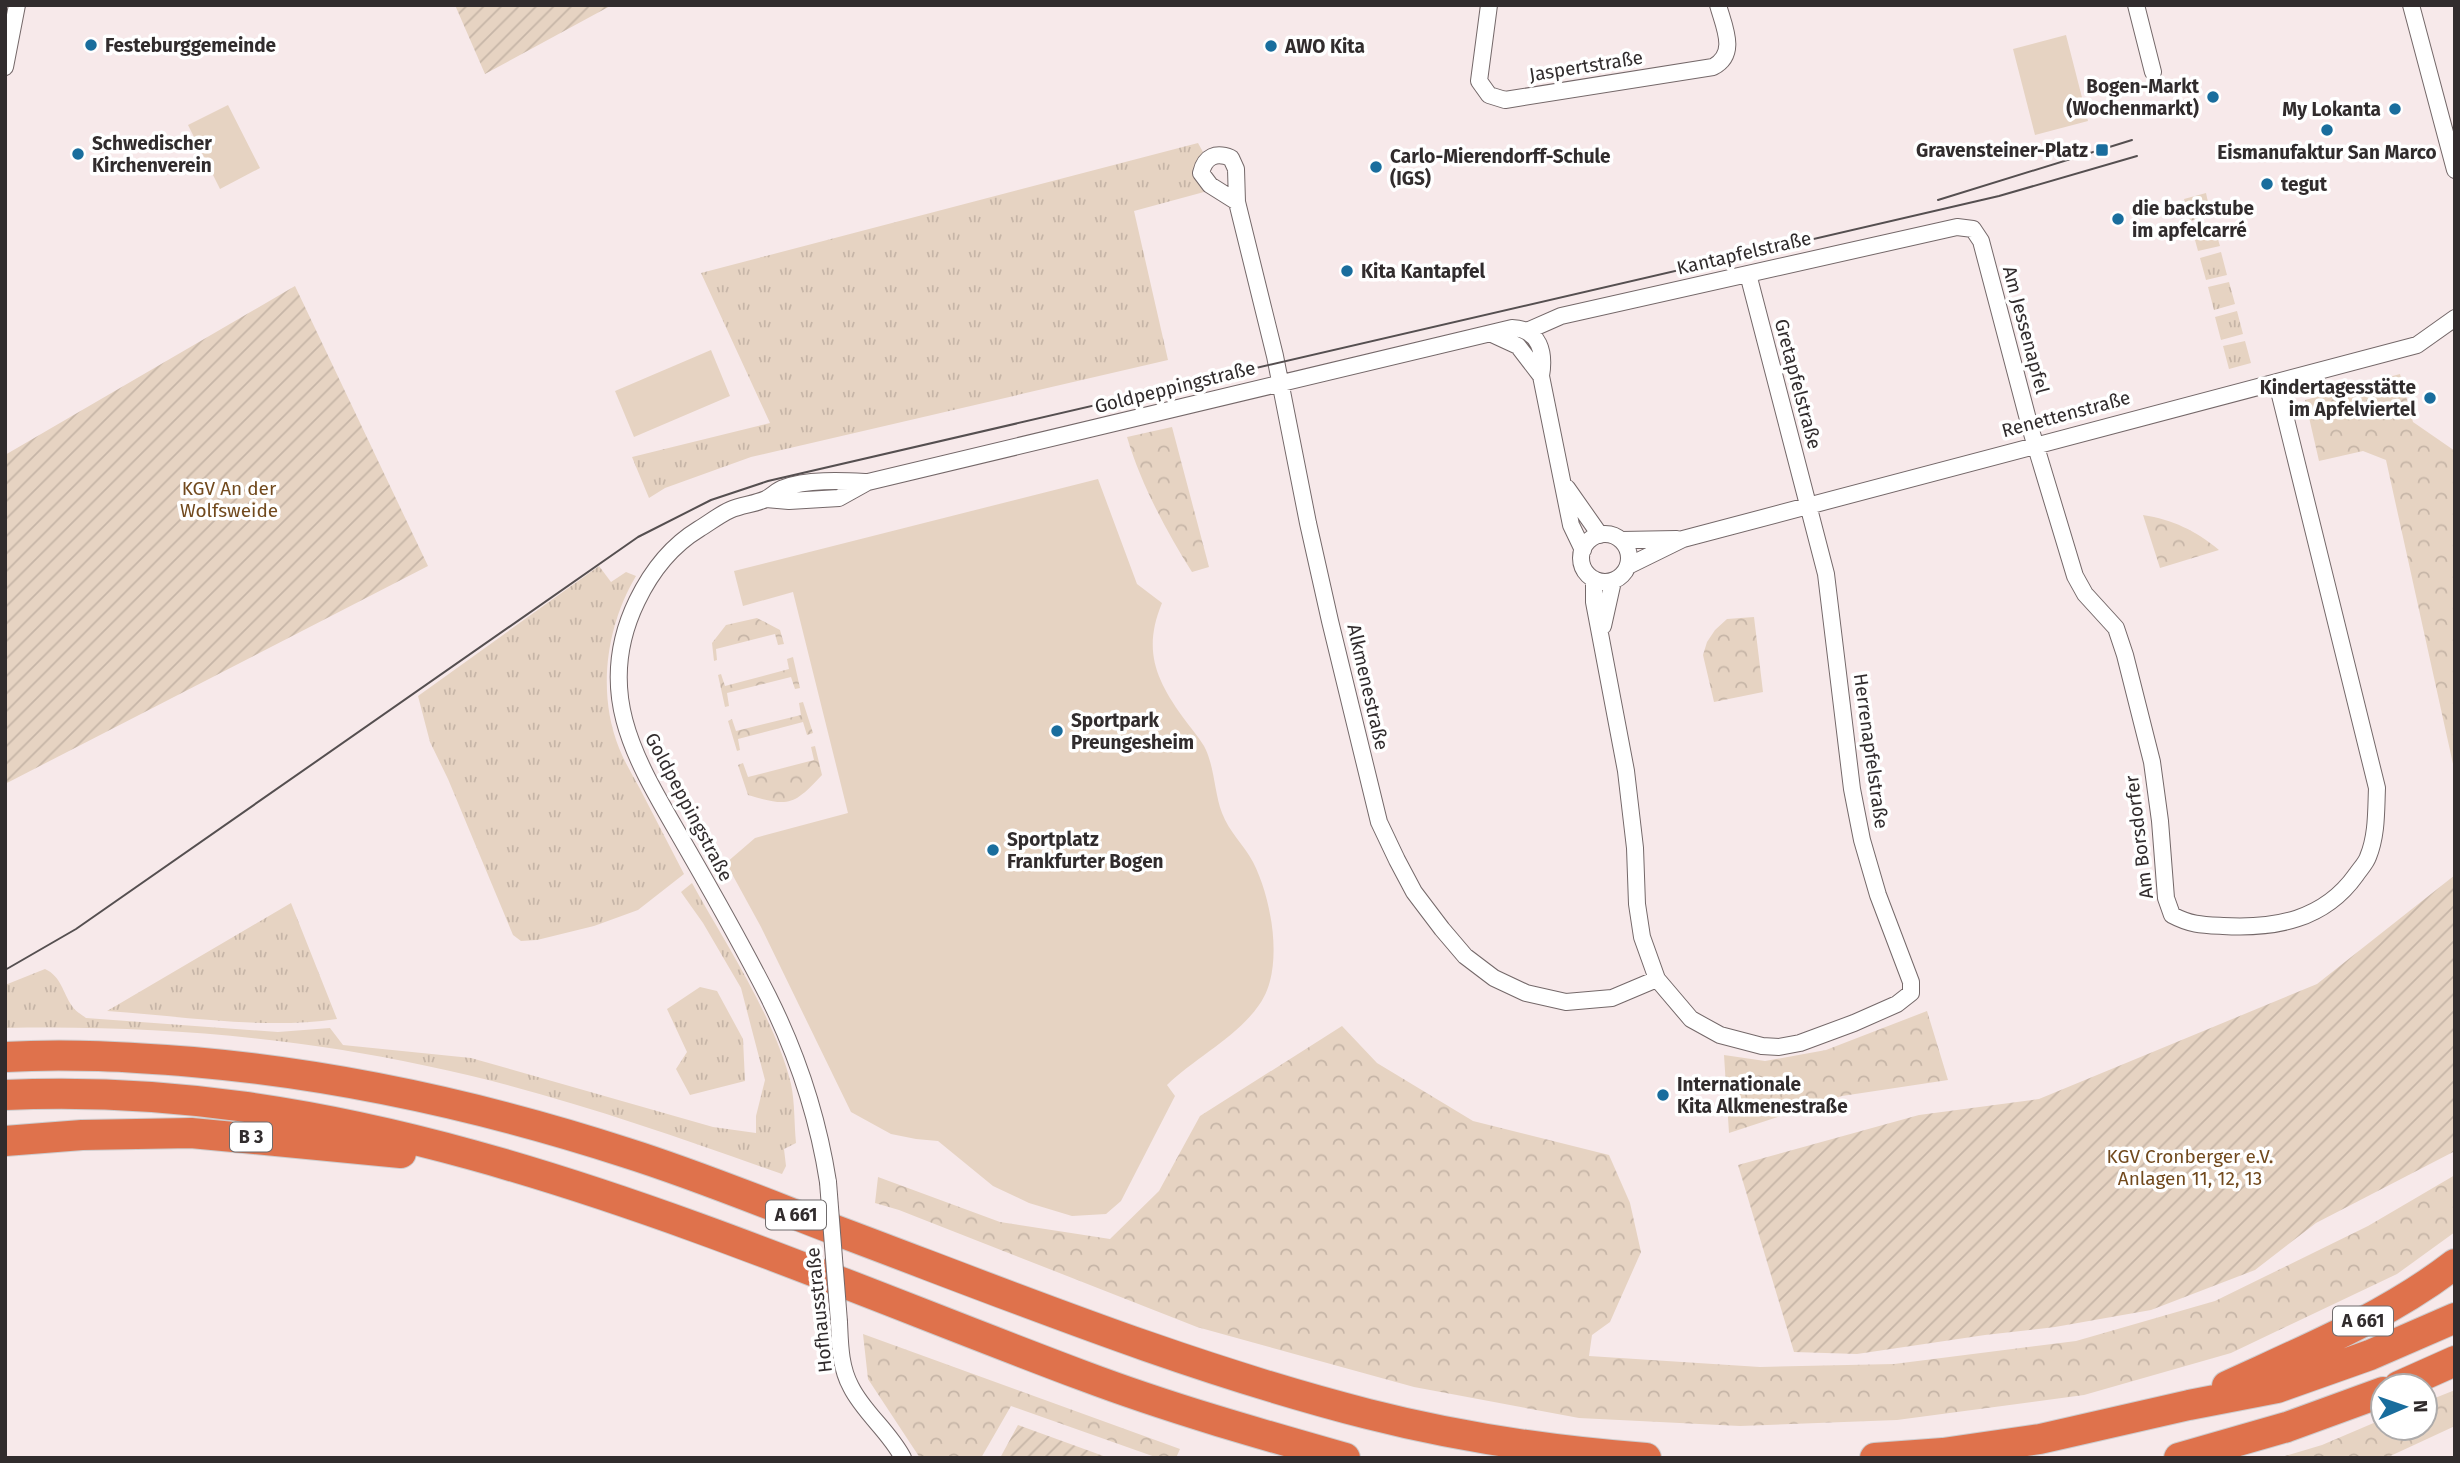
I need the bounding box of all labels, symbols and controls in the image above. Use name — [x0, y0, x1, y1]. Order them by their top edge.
place label: Festeburggemeinde — [105, 34, 276, 57]
place label: AWO Kita — [1284, 35, 1365, 58]
marker: Festeburggemeinde — [83, 37, 99, 53]
marker: AWO Kita — [1263, 38, 1279, 54]
street label: Jaspertstraße — [1527, 46, 1645, 86]
place label: Bogen-Markt (Wochenmarkt) — [2066, 75, 2200, 120]
marker: Bogen-Markt (Wochenmarkt) — [2205, 89, 2221, 105]
place label: My Lokanta — [2282, 98, 2381, 121]
marker: My Lokanta — [2387, 101, 2403, 117]
marker: Eismanufaktur San Marco — [2319, 122, 2335, 138]
place label: Schwedischer Kirchenverein — [92, 132, 212, 177]
place label: Gravensteiner-Platz — [1916, 139, 2088, 162]
place label: Eismanufaktur San Marco — [2217, 141, 2437, 164]
marker: Gravensteiner-Platz — [2094, 142, 2110, 158]
place label: Carlo-Mierendorff-Schule (IGS) — [1390, 145, 1611, 190]
marker: Schwedischer Kirchenverein — [70, 146, 86, 162]
marker: Carlo-Mierendorff-Schule (IGS) — [1368, 159, 1384, 175]
place label: tegut — [2281, 173, 2328, 196]
marker: tegut — [2259, 176, 2275, 192]
place label: die backstube im apfelcarré — [2132, 197, 2254, 242]
marker: die backstube im apfelcarré — [2110, 211, 2126, 227]
street label: Kantapfelstraße — [1675, 226, 1813, 280]
place label: Kita Kantapfel — [1361, 260, 1486, 283]
marker: Kita Kantapfel — [1339, 263, 1355, 279]
street label: Am Jessenapfel — [1998, 264, 2054, 397]
street label: Gretapfelstraße — [1770, 316, 1826, 452]
street label: Goldpeppingstraße — [1092, 356, 1258, 418]
place label: Kindertagesstätte im Apfelviertel — [2260, 376, 2416, 421]
street label: Renettenstraße — [1999, 386, 2133, 442]
marker: Kindertagesstätte im Apfelviertel — [2422, 390, 2438, 406]
park label: KGV An der Wolfsweide — [180, 477, 278, 522]
street label: Alkmenestraße — [1342, 622, 1394, 752]
street label: Herrenapfelstraße — [1849, 672, 1893, 830]
place label: Sportpark Preungesheim — [1071, 709, 1194, 754]
marker: Sportpark Preungesheim — [1049, 723, 1065, 739]
street label: Goldpeppingstraße — [640, 729, 738, 885]
street label: Am Borsdorfer — [2120, 773, 2158, 900]
place label: Sportplatz Frankfurter Bogen — [1007, 828, 1164, 873]
marker: Sportplatz Frankfurter Bogen — [985, 842, 1001, 858]
place label: Internationale Kita Alkmenestraße — [1677, 1073, 1848, 1118]
marker: Internationale Kita Alkmenestraße — [1655, 1087, 1671, 1103]
road number: B 3 — [230, 1122, 272, 1152]
park label: KGV Cronberger e.V. Anlagen 11, 12, 13 — [2107, 1145, 2273, 1190]
road number: A 661 — [766, 1200, 826, 1230]
street label: Hofhausstraße — [801, 1246, 837, 1374]
road number: A 661 — [2333, 1306, 2393, 1336]
north arrow — [2369, 1372, 2439, 1442]
text: N — [2409, 1400, 2432, 1413]

